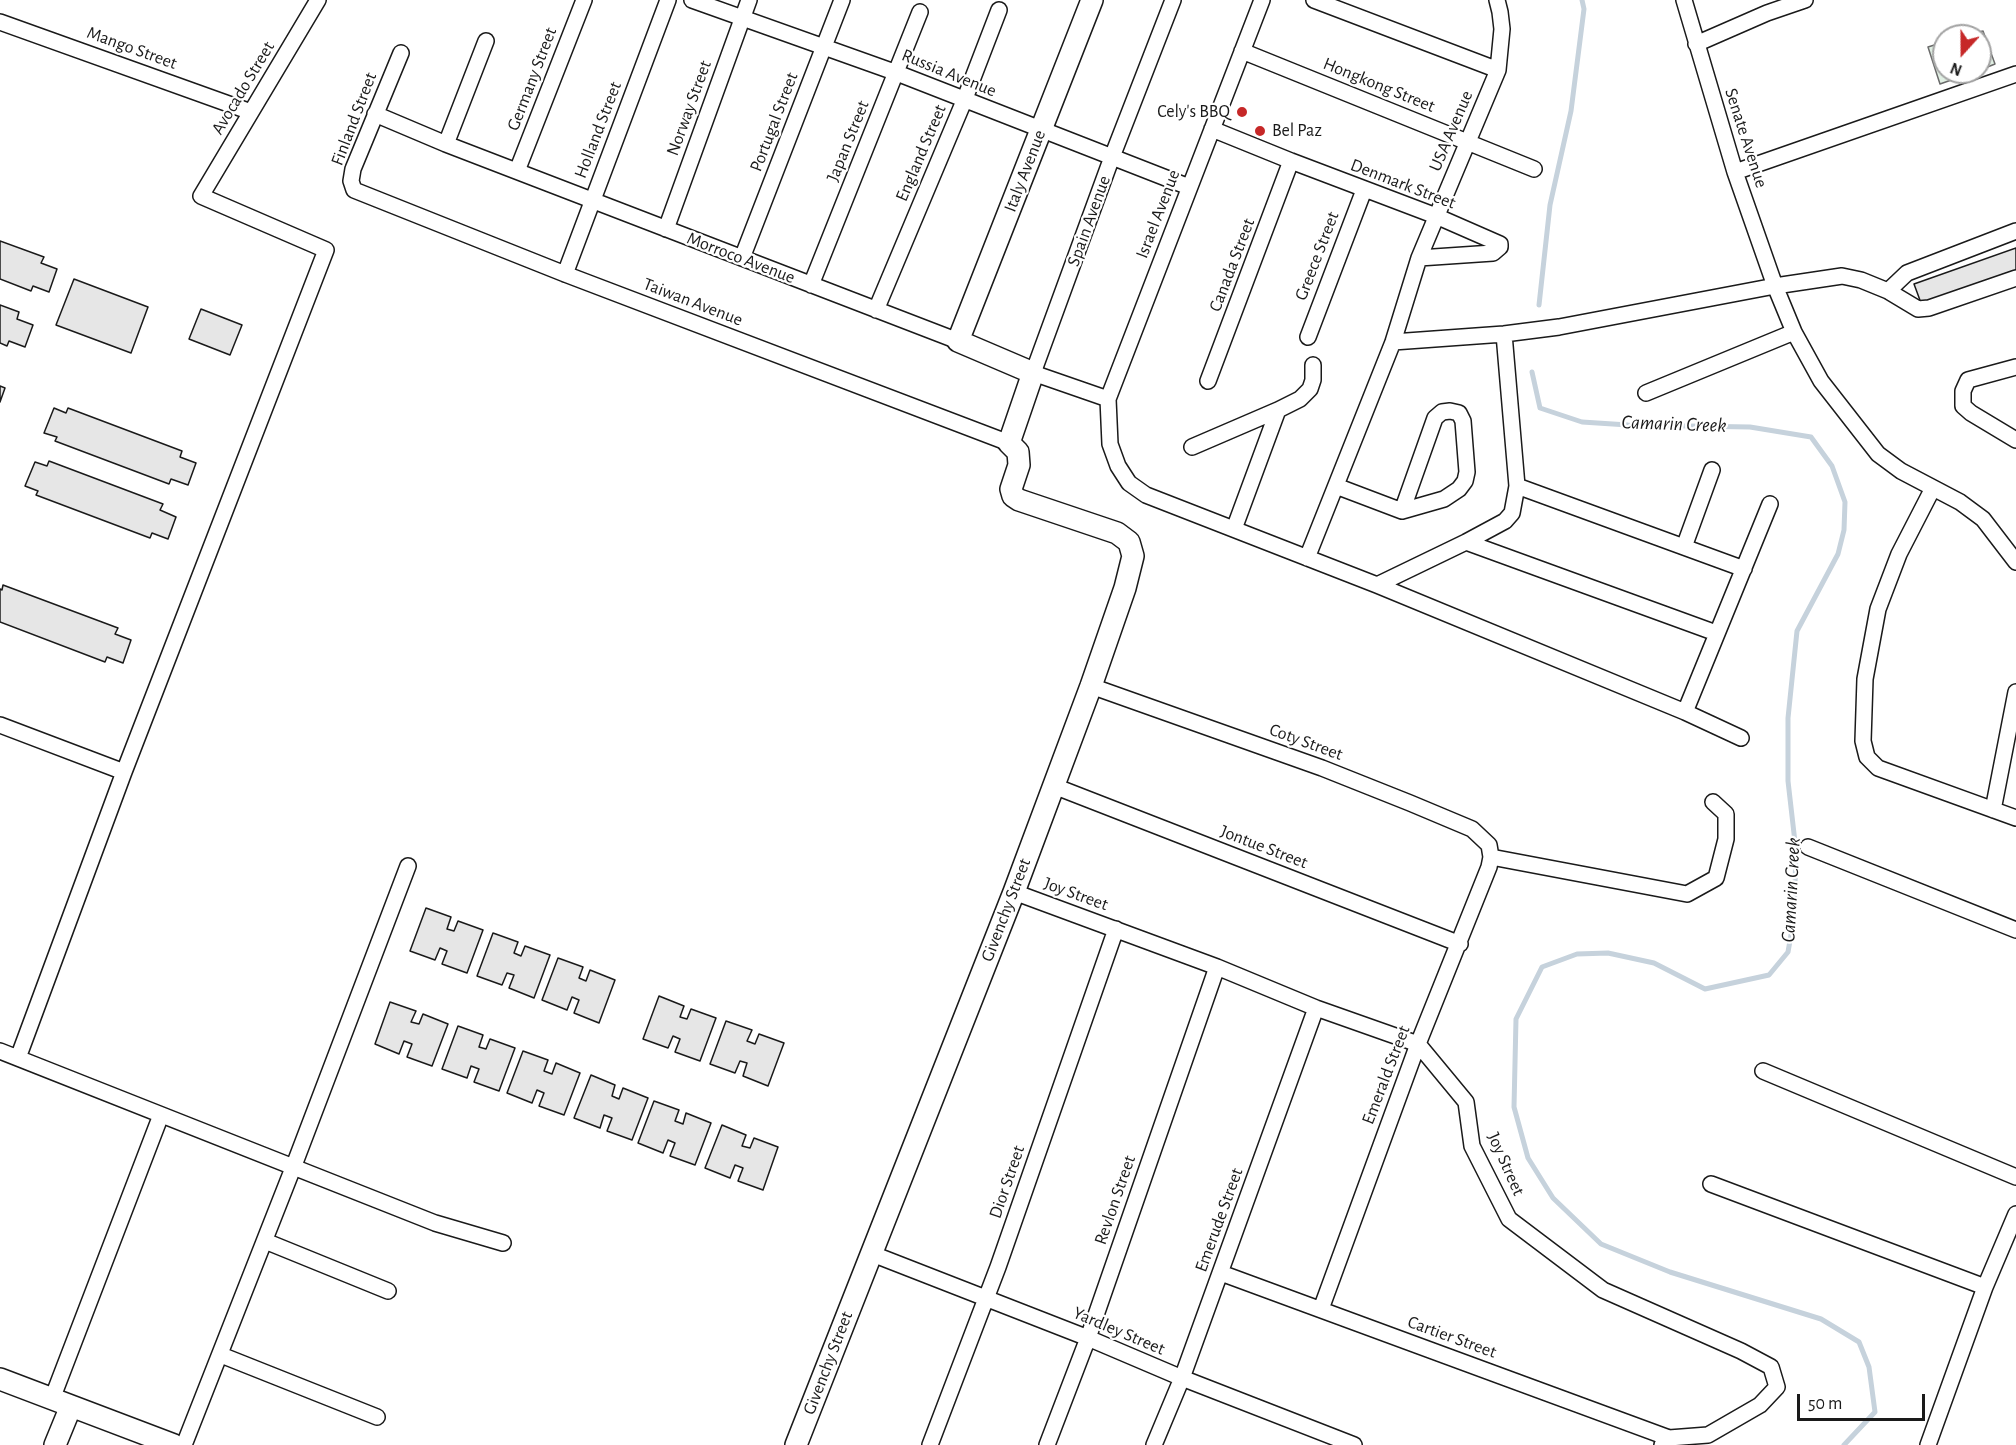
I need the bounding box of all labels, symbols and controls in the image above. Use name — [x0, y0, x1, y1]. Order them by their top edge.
street label: Mango Street — [84, 22, 180, 74]
street label: Germany Street — [502, 24, 562, 134]
north arrow — [1932, 24, 1992, 84]
street label: Avocado Street — [207, 38, 279, 138]
street label: Russia Avenue — [898, 44, 1000, 102]
street label: Hongkong Street — [1320, 53, 1438, 117]
street label: Norway Street — [662, 58, 716, 158]
text: N — [1948, 59, 1964, 78]
street label: Finland Street — [326, 69, 382, 169]
street label: Portugal Street — [745, 69, 803, 175]
street label: Holland Street — [570, 79, 626, 181]
street label: Senate Avenue — [1720, 86, 1772, 190]
street label: USA Avenue — [1424, 87, 1478, 175]
street label: Japan Street — [822, 97, 874, 185]
street label: England Street — [891, 101, 951, 205]
place label: Cely's BBQ — [1157, 101, 1230, 123]
marker: Cely's BBQ — [1235, 105, 1249, 119]
place label: Bel Paz — [1272, 120, 1322, 142]
marker: Bel Paz — [1253, 124, 1267, 138]
street label: Italy Avenue — [999, 127, 1051, 215]
street label: Denmark Street — [1347, 154, 1459, 214]
street label: Israel Avenue — [1131, 167, 1185, 261]
street label: Spain Avenue — [1063, 173, 1115, 269]
street label: Greece Street — [1290, 209, 1344, 303]
street label: Canada Street — [1204, 215, 1260, 315]
street label: Morroco Avenue — [684, 227, 798, 289]
street label: Taiwan Avenue — [640, 273, 746, 331]
water label: Camarin Creek — [1621, 410, 1727, 438]
street label: Coty Street — [1266, 719, 1346, 765]
street label: Jontue Street — [1217, 820, 1311, 874]
water label: Camarin Creek — [1776, 837, 1806, 943]
street label: Givenchy Street — [976, 855, 1036, 965]
street label: Joy Street — [1041, 872, 1111, 916]
street label: Emerald Street — [1357, 1022, 1415, 1128]
street label: Joy Street — [1483, 1129, 1529, 1199]
street label: Dior Street — [984, 1143, 1030, 1221]
street label: Revlon Street — [1090, 1153, 1140, 1247]
street label: Emerude Street — [1190, 1165, 1248, 1275]
street label: Yardley Street — [1070, 1302, 1168, 1360]
street label: Givenchy Street — [798, 1308, 858, 1418]
street label: Cartier Street — [1405, 1311, 1499, 1363]
scale bar — [1800, 1382, 1928, 1420]
text: 50 m — [1808, 1395, 1842, 1413]

